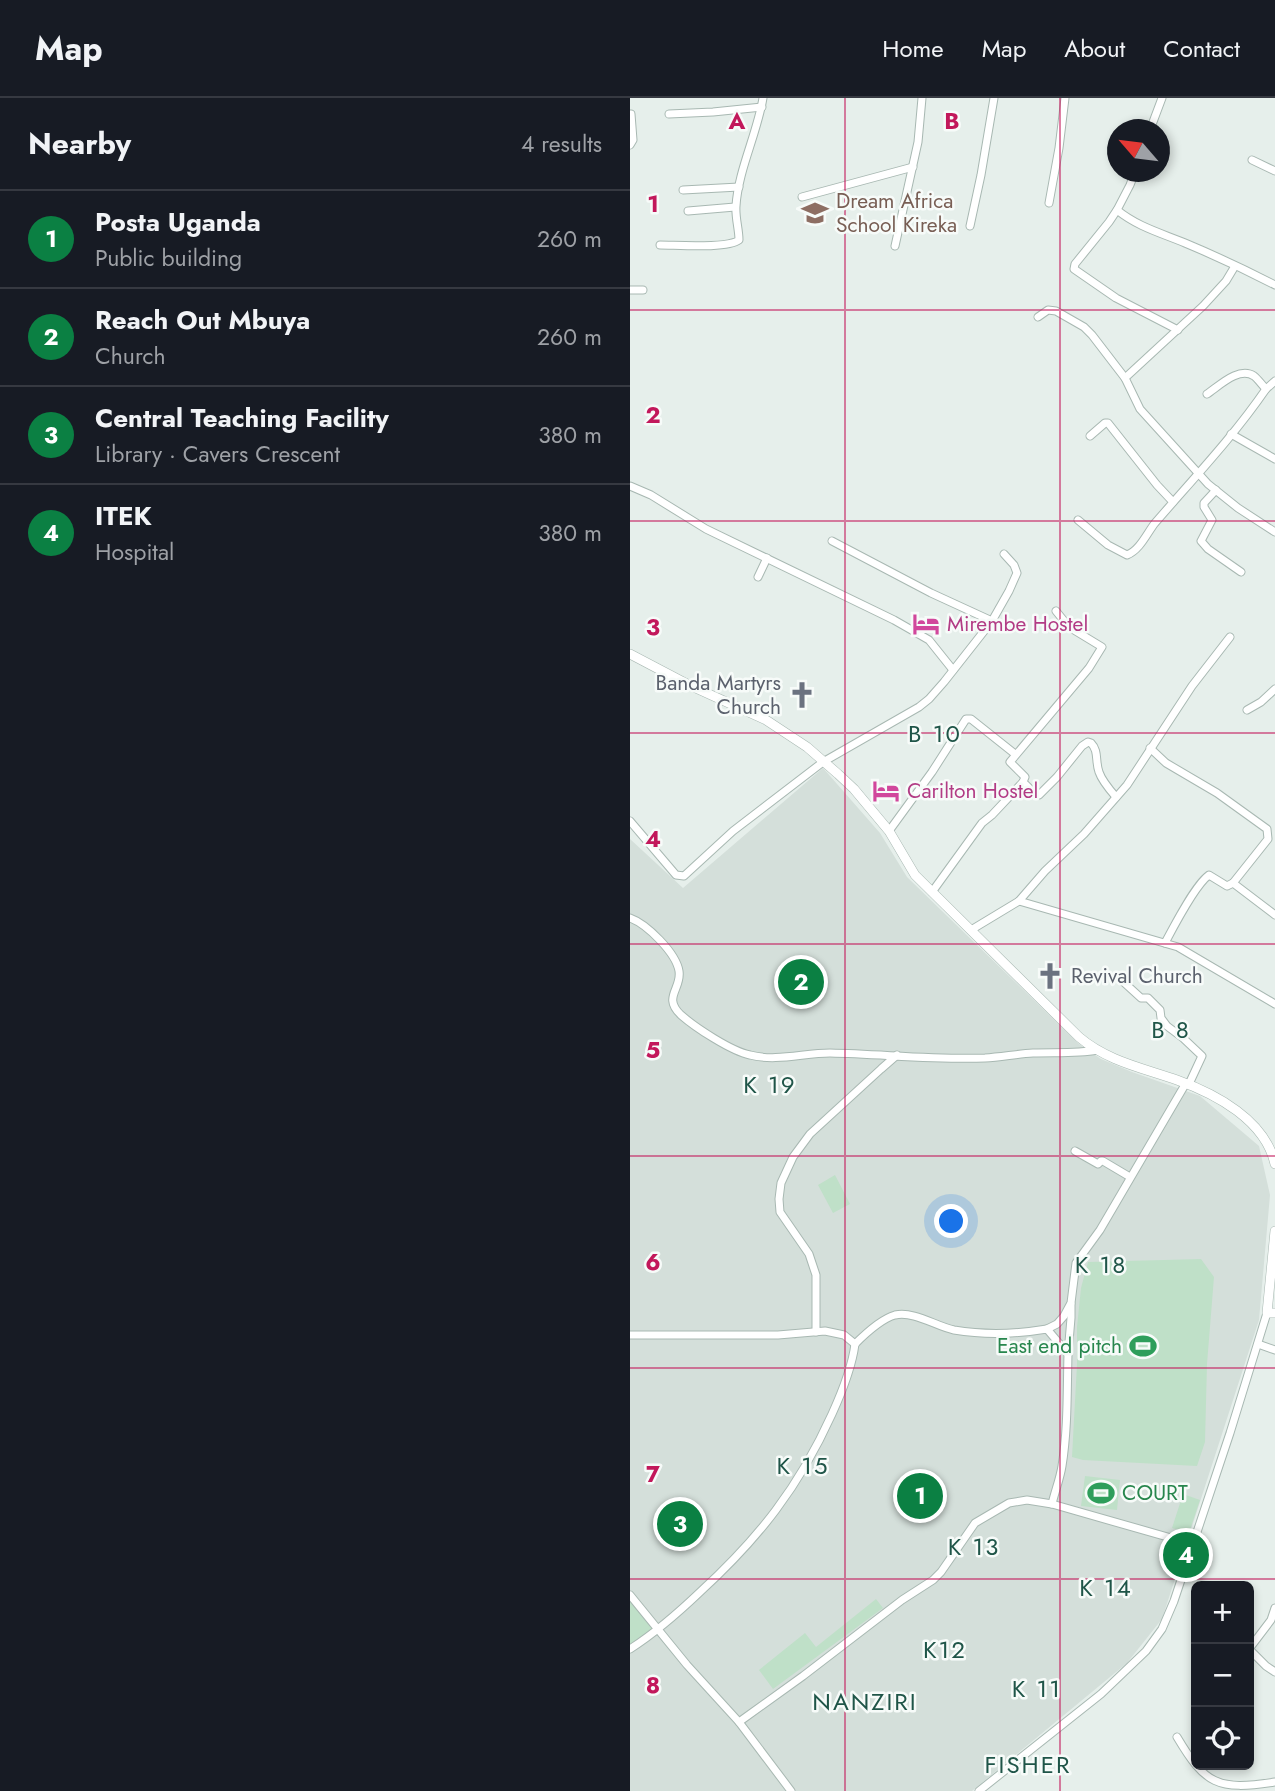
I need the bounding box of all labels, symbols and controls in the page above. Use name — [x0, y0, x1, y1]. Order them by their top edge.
text: Map — [35, 25, 103, 72]
text: Home — [882, 31, 944, 66]
text: Map — [982, 31, 1026, 66]
text: About — [1064, 31, 1125, 66]
text: Contact — [1163, 31, 1240, 66]
text: A — [728, 104, 746, 138]
text: B — [944, 104, 960, 138]
north arrow — [1107, 119, 1170, 182]
text: Nearby — [28, 122, 131, 165]
text: 4 results — [521, 127, 602, 161]
place label: Dream Africa School Kireka — [836, 186, 957, 240]
text: 1 — [647, 187, 659, 221]
school or university icon: Dream Africa School Kireka — [800, 198, 830, 228]
text: Posta Uganda — [95, 203, 261, 241]
text: 1 — [45, 222, 57, 256]
text: 260 m — [537, 222, 602, 256]
text: Public building — [95, 241, 242, 275]
text: Reach Out Mbuya — [95, 301, 310, 339]
text: 2 — [43, 320, 59, 354]
text: 260 m — [537, 320, 602, 354]
text: Church — [95, 339, 166, 373]
text: 2 — [645, 398, 661, 432]
text: Central Teaching Facility — [95, 399, 389, 437]
text: 3 — [44, 418, 58, 452]
text: 380 m — [538, 418, 602, 452]
text: Library · Cavers Crescent — [95, 437, 340, 471]
text: ITEK — [95, 497, 152, 535]
text: 4 — [43, 516, 59, 550]
text: 380 m — [538, 516, 602, 550]
text: Hospital — [95, 535, 174, 569]
hotel icon: Mirembe Hostel — [911, 609, 941, 639]
place label: Mirembe Hostel — [947, 609, 1088, 639]
text: 3 — [646, 610, 660, 644]
place label: Banda Martyrs Church — [656, 668, 781, 722]
church icon: Banda Martyrs Church — [787, 680, 817, 710]
district label: B 10 — [908, 716, 962, 751]
hotel icon: Carilton Hostel — [871, 776, 901, 806]
place label: Carilton Hostel — [907, 776, 1038, 806]
text: 4 — [645, 822, 661, 856]
pin: 2 — [778, 956, 824, 1008]
church icon: Revival Church — [1035, 961, 1065, 991]
place label: Revival Church — [1071, 961, 1203, 991]
district label: B 8 — [1151, 1012, 1191, 1047]
text: 5 — [646, 1033, 660, 1067]
district label: K 19 — [743, 1067, 797, 1102]
your location — [934, 1204, 968, 1238]
text: 6 — [645, 1245, 661, 1279]
district label: K 18 — [1075, 1247, 1127, 1282]
place label: East end pitch — [997, 1331, 1122, 1361]
sports icon: East end pitch — [1128, 1331, 1158, 1361]
district label: K 15 — [776, 1448, 830, 1483]
text: 7 — [646, 1457, 660, 1491]
pin: 1 — [897, 1470, 943, 1522]
sports icon: COURT — [1086, 1478, 1116, 1508]
place label: COURT — [1122, 1478, 1188, 1508]
pin: 3 — [657, 1498, 703, 1550]
district label: K 13 — [948, 1529, 1000, 1564]
pin: 4 — [1163, 1529, 1209, 1581]
district label: K 14 — [1079, 1570, 1133, 1605]
map controls — [1191, 1581, 1254, 1770]
button: + — [1191, 1581, 1254, 1644]
district label: K12 — [923, 1632, 967, 1667]
button: − — [1191, 1644, 1254, 1707]
text: 8 — [646, 1668, 660, 1702]
district label: K 11 — [1012, 1671, 1062, 1706]
district label: NANZIRI — [812, 1684, 918, 1719]
button: locate — [1191, 1707, 1254, 1770]
district label: FISHER — [985, 1747, 1071, 1782]

